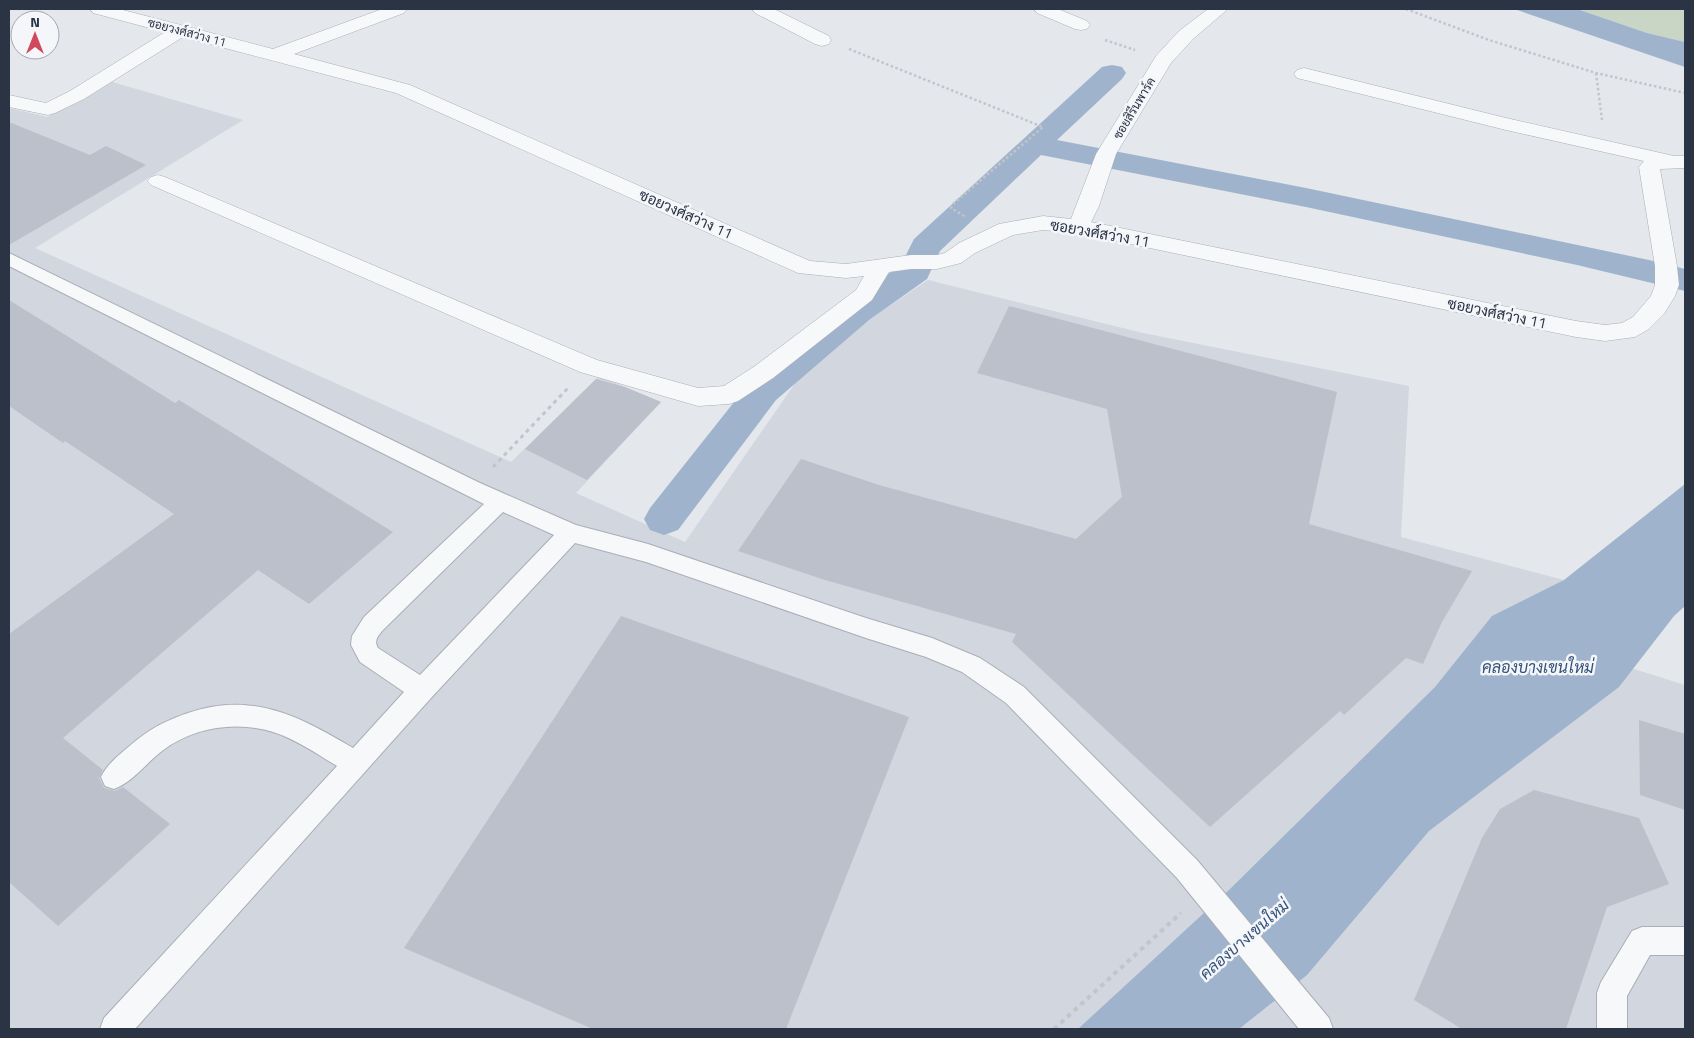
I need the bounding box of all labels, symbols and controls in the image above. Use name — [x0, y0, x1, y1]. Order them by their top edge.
north arrow — [10, 10, 60, 60]
text: N — [30, 11, 40, 32]
street label: ซอยวงศ์สว่าง 11 — [146, 12, 228, 52]
street label: ซอยสิรีนพาร์ค — [1108, 73, 1160, 143]
street label: ซอยวงศ์สว่าง 11 — [635, 183, 737, 245]
street label: ซอยวงศ์สว่าง 11 — [1048, 213, 1152, 253]
street label: ซอยวงศ์สว่าง 11 — [1445, 291, 1549, 335]
water label: คลองบางเขนใหม่ — [1482, 655, 1595, 679]
water label: คลองบางเขนใหม่ — [1194, 893, 1295, 985]

